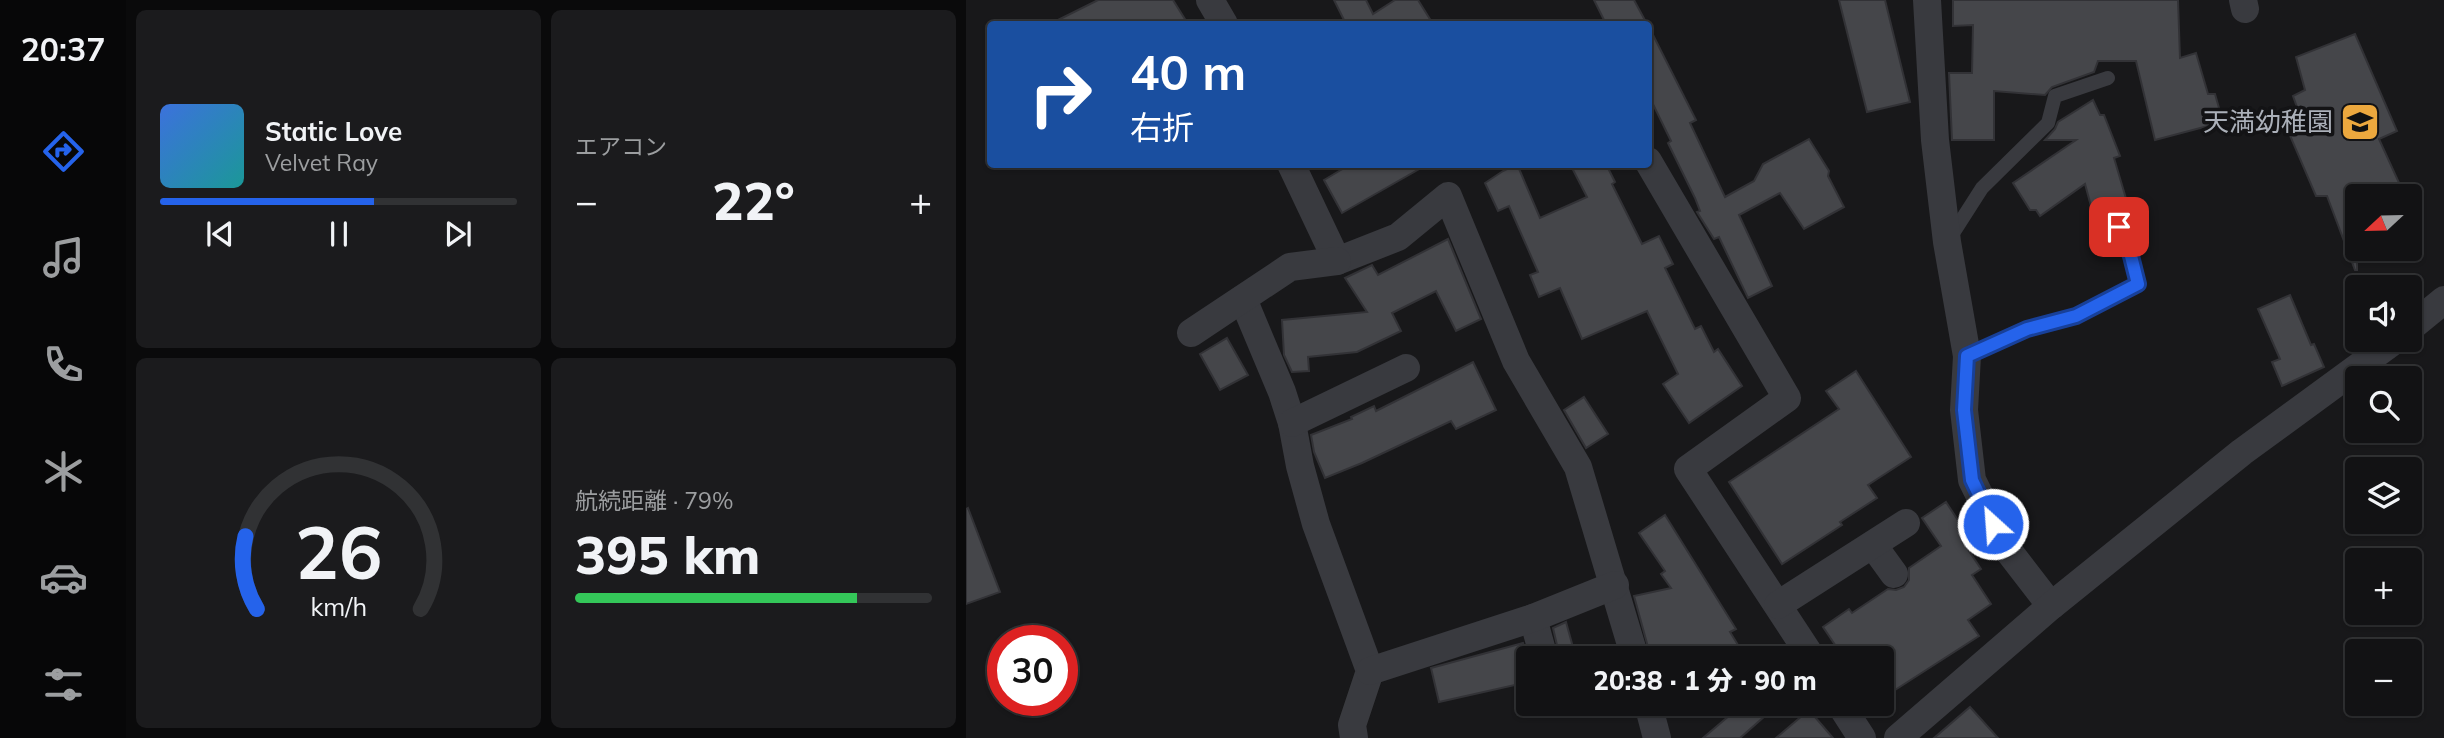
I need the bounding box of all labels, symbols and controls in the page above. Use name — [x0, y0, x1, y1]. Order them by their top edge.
text: 20:37 — [21, 29, 105, 69]
text: 40 m — [1130, 41, 1246, 102]
icon: right — [1015, 49, 1106, 140]
school or university icon: 天満幼稚園 — [2339, 101, 2381, 143]
place label: 天満幼稚園 — [2203, 105, 2333, 138]
text: 右折 — [1130, 107, 1194, 147]
text: Static Love — [265, 115, 402, 148]
icon: directions — [39, 127, 88, 176]
text: エアコン — [575, 132, 667, 161]
text: Velvet Ray — [265, 148, 378, 177]
text: 22° — [712, 168, 795, 233]
text: − — [575, 177, 598, 225]
text: + — [909, 177, 932, 225]
north arrow — [2345, 184, 2422, 261]
map controls — [2345, 184, 2422, 716]
pin — [2089, 197, 2149, 257]
icon: arrive — [2100, 208, 2138, 246]
icon: previous — [201, 215, 239, 253]
icon: pause — [320, 215, 358, 253]
icon: next — [439, 215, 477, 253]
icon: music — [39, 233, 88, 282]
button: sound — [2345, 275, 2422, 352]
icon: phone — [39, 340, 88, 389]
button: search — [2345, 366, 2422, 443]
icon: climate — [39, 447, 88, 496]
button: layers — [2345, 457, 2422, 534]
text: 航続距離 · 79% — [575, 486, 733, 515]
position arrow — [1956, 487, 2030, 561]
text: 26 — [295, 506, 382, 597]
text: 395 km — [575, 522, 760, 587]
button: + — [2345, 548, 2422, 625]
icon: car — [39, 553, 88, 602]
text: km/h — [310, 591, 367, 622]
speed limit sign: 30 — [987, 625, 1078, 716]
button: − — [2345, 639, 2422, 716]
icon: filters — [39, 660, 88, 709]
text: 20:38 · 1 分 · 90 m — [1593, 664, 1817, 697]

